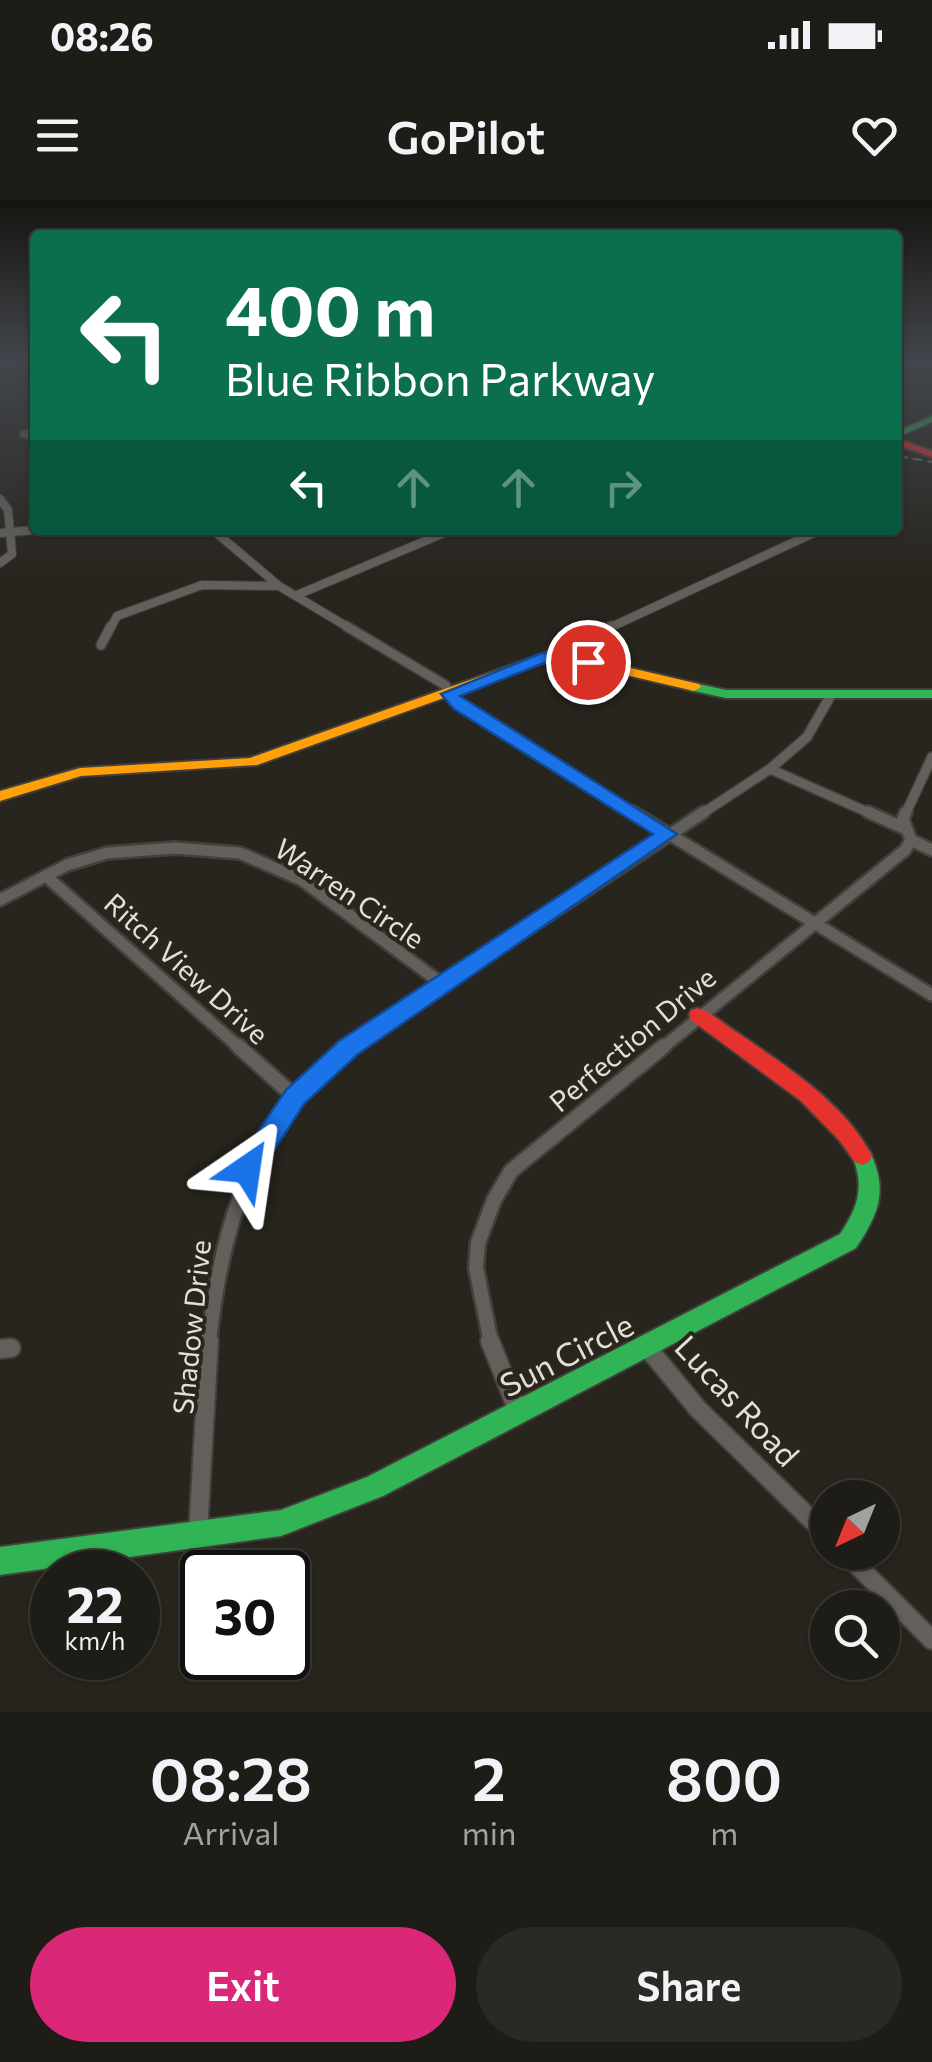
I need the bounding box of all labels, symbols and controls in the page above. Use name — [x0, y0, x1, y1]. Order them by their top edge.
text: 08:26 — [50, 12, 154, 59]
icon: menu — [30, 108, 85, 163]
text: GoPilot — [387, 108, 545, 163]
icon: heart — [847, 108, 902, 163]
text: 400 m — [225, 265, 435, 350]
icon: left — [60, 270, 190, 400]
text: Blue Ribbon Parkway — [225, 350, 655, 405]
icon: left — [281, 460, 336, 515]
icon: ahead — [386, 460, 441, 515]
icon: ahead — [491, 460, 546, 515]
icon: right — [596, 460, 651, 515]
pin — [546, 620, 631, 705]
icon: arrive — [561, 635, 616, 690]
street label: Warren Circle — [269, 831, 431, 955]
street label: Ritch View Drive — [98, 886, 276, 1050]
street label: Perfection Drive — [542, 960, 722, 1118]
position arrow — [195, 1117, 299, 1221]
street label: Shadow Drive — [165, 1238, 217, 1416]
street label: Sun Circle — [493, 1303, 639, 1405]
street label: Lucas Road — [667, 1326, 809, 1474]
north arrow — [810, 1480, 900, 1570]
map controls — [810, 1480, 900, 1680]
speed limit sign: 30 — [180, 1550, 310, 1680]
text: 22 — [67, 1572, 123, 1633]
button: search — [810, 1590, 900, 1680]
text: km/h — [65, 1625, 125, 1655]
text: 08:28 — [150, 1740, 312, 1813]
text: 2 — [472, 1740, 506, 1813]
text: 800 — [666, 1740, 782, 1813]
text: Arrival — [182, 1812, 279, 1852]
text: min — [462, 1812, 516, 1852]
text: m — [710, 1812, 738, 1852]
button: Exit — [30, 1927, 456, 2042]
button: Share — [476, 1927, 902, 2042]

